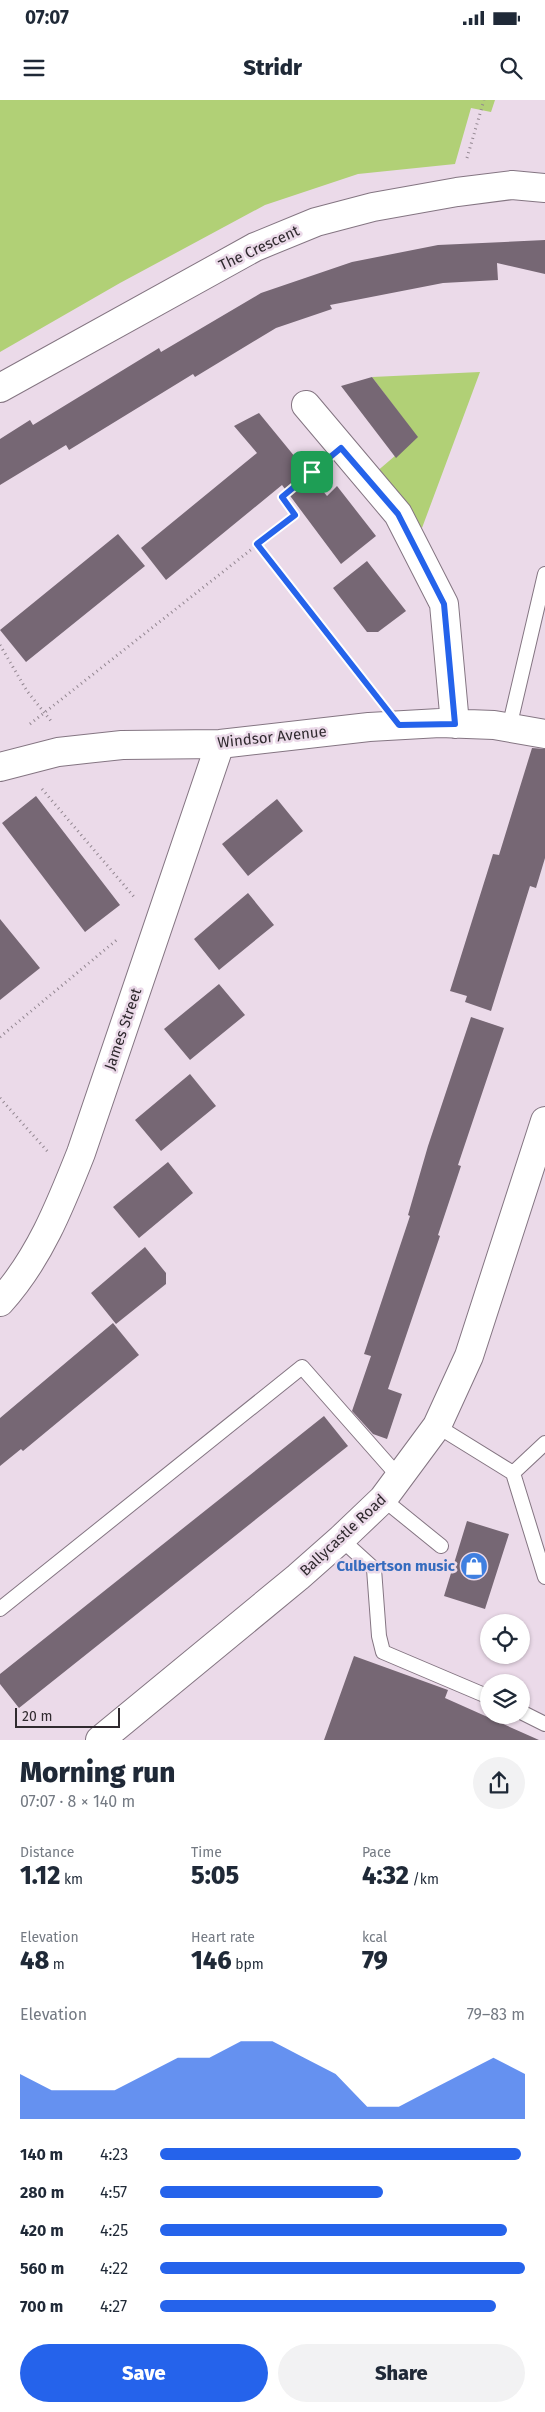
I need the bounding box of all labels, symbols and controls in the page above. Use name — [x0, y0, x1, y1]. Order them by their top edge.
text: 07:07 — [25, 6, 69, 29]
icon: menu — [20, 54, 48, 82]
text: Stridr — [243, 54, 302, 81]
icon: search — [497, 54, 525, 82]
street label: The Crescent — [216, 221, 303, 274]
pin — [291, 451, 333, 493]
icon: arrive — [298, 458, 326, 486]
street label: Windsor Avenue — [217, 722, 327, 752]
street label: James Street — [101, 985, 146, 1072]
street label: Ballycastle Road — [296, 1490, 390, 1580]
shop icon: Culbertson music — [459, 1551, 489, 1581]
place label: Culbertson music — [336, 1557, 456, 1575]
map controls — [480, 1614, 530, 1724]
button: locate — [480, 1614, 530, 1664]
button: layers — [480, 1674, 530, 1724]
scale bar — [15, 1704, 120, 1728]
text: 20 m — [22, 1708, 52, 1725]
text: Morning run — [20, 1756, 175, 1789]
button: share — [473, 1757, 525, 1809]
text: 07:07 · 8 × 140 m — [20, 1792, 135, 1811]
text: Distance — [20, 1844, 74, 1861]
text: Time — [191, 1844, 222, 1861]
text: Pace — [362, 1844, 391, 1861]
text: 1.12 — [20, 1861, 60, 1891]
text: 5:05 — [191, 1861, 239, 1891]
text: 4:32 — [362, 1861, 409, 1891]
text: km — [60, 1871, 83, 1888]
text: /km — [409, 1871, 439, 1888]
text: Elevation — [20, 1929, 79, 1946]
text: Heart rate — [191, 1929, 255, 1946]
text: kcal — [362, 1929, 387, 1946]
text: 48 — [20, 1946, 49, 1976]
text: 146 — [191, 1946, 232, 1976]
text: 79 — [362, 1946, 388, 1976]
text: m — [49, 1956, 65, 1973]
text: bpm — [232, 1956, 264, 1973]
text: Elevation — [20, 2005, 87, 2024]
text: 79–83 m — [467, 2005, 525, 2024]
text: 140 m — [20, 2145, 63, 2164]
text: 4:23 — [100, 2145, 128, 2164]
text: 280 m — [20, 2183, 64, 2202]
text: 4:57 — [100, 2183, 127, 2202]
text: 420 m — [20, 2221, 64, 2240]
text: 4:25 — [100, 2221, 128, 2240]
text: 560 m — [20, 2259, 64, 2278]
text: 4:22 — [100, 2259, 128, 2278]
text: 700 m — [20, 2297, 63, 2316]
text: 4:27 — [100, 2297, 127, 2316]
button: Save — [20, 2344, 268, 2402]
button: Share — [278, 2344, 525, 2402]

